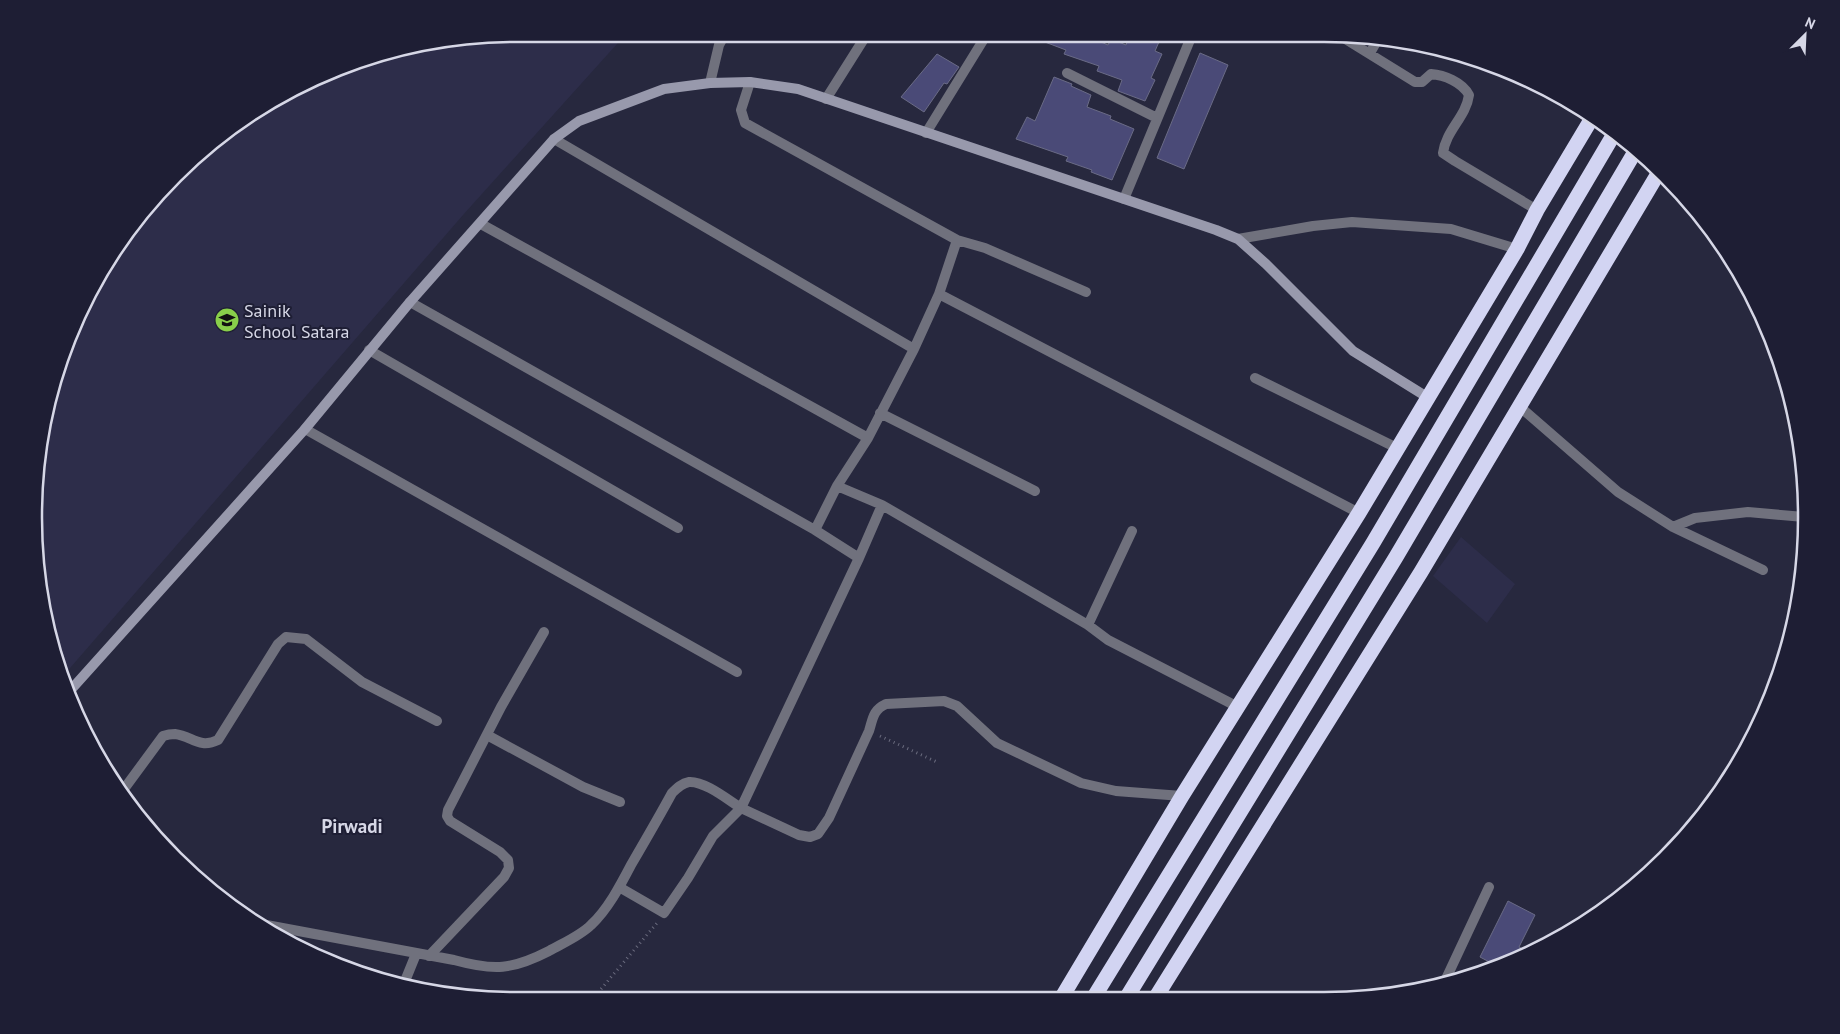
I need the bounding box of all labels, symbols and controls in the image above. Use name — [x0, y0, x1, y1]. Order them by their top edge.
north arrow — [1780, 10, 1830, 60]
text: N — [1802, 13, 1818, 33]
place label: Sainik School Satara — [244, 299, 349, 343]
school or university icon: Sainik School Satara — [214, 307, 240, 333]
district label: Pirwadi — [321, 814, 383, 838]

